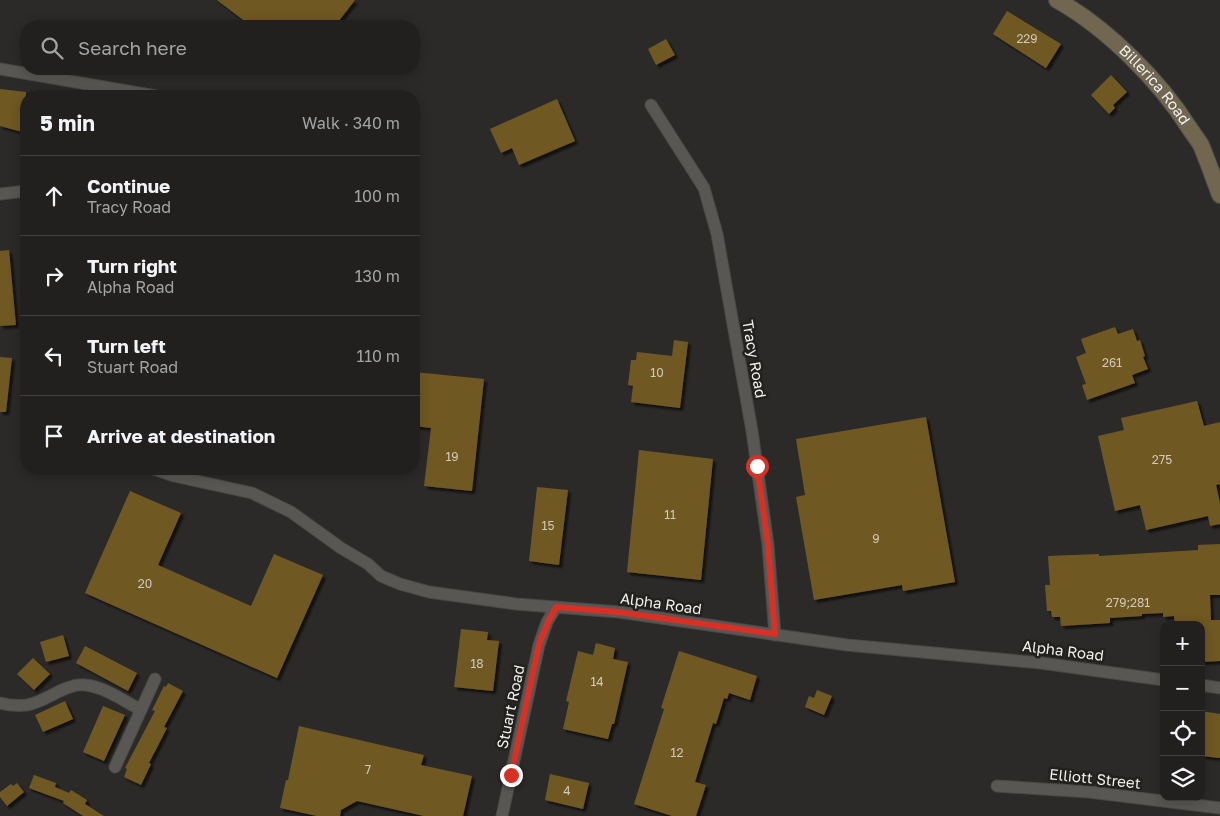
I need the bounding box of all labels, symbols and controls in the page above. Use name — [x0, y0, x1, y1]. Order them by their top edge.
search box — [20, 20, 420, 75]
house number: 229 — [1016, 31, 1038, 46]
icon: search — [38, 34, 66, 62]
text: Search here — [78, 36, 187, 59]
street label: Billerica Road — [1116, 40, 1194, 128]
text: 5 min — [40, 110, 95, 136]
text: Walk · 340 m — [302, 113, 400, 133]
text: Continue — [87, 174, 170, 197]
icon: ahead — [40, 182, 68, 210]
text: 100 m — [354, 186, 400, 206]
text: Tracy Road — [87, 197, 171, 217]
text: Turn right — [87, 254, 177, 277]
icon: right — [40, 262, 68, 290]
text: 130 m — [355, 266, 400, 286]
text: Alpha Road — [87, 277, 174, 297]
street label: Tracy Road — [739, 318, 771, 399]
text: Turn left — [87, 334, 166, 357]
icon: left — [40, 342, 68, 370]
text: 110 m — [356, 346, 400, 366]
house number: 261 — [1102, 355, 1122, 370]
text: Stuart Road — [87, 357, 178, 377]
house number: 10 — [650, 365, 664, 380]
icon: arrive — [40, 422, 68, 450]
text: Arrive at destination — [87, 424, 275, 447]
house number: 19 — [445, 449, 459, 464]
house number: 275 — [1152, 452, 1172, 467]
route start — [746, 455, 769, 478]
house number: 11 — [664, 507, 676, 522]
house number: 15 — [542, 518, 554, 533]
house number: 9 — [872, 531, 880, 546]
house number: 20 — [138, 576, 152, 591]
street label: Alpha Road — [619, 588, 703, 618]
house number: 279;281 — [1106, 595, 1150, 610]
map controls — [1160, 621, 1205, 801]
button: + — [1160, 621, 1205, 666]
street label: Alpha Road — [1021, 636, 1105, 664]
house number: 18 — [470, 656, 484, 671]
street label: Stuart Road — [492, 663, 528, 750]
button: − — [1160, 666, 1205, 711]
house number: 14 — [590, 674, 604, 689]
button: locate — [1160, 711, 1205, 756]
house number: 12 — [671, 745, 683, 760]
button: layers — [1160, 756, 1205, 801]
house number: 7 — [365, 762, 371, 777]
route end — [500, 764, 523, 787]
street label: Elliott Street — [1049, 764, 1142, 792]
house number: 4 — [563, 783, 571, 798]

